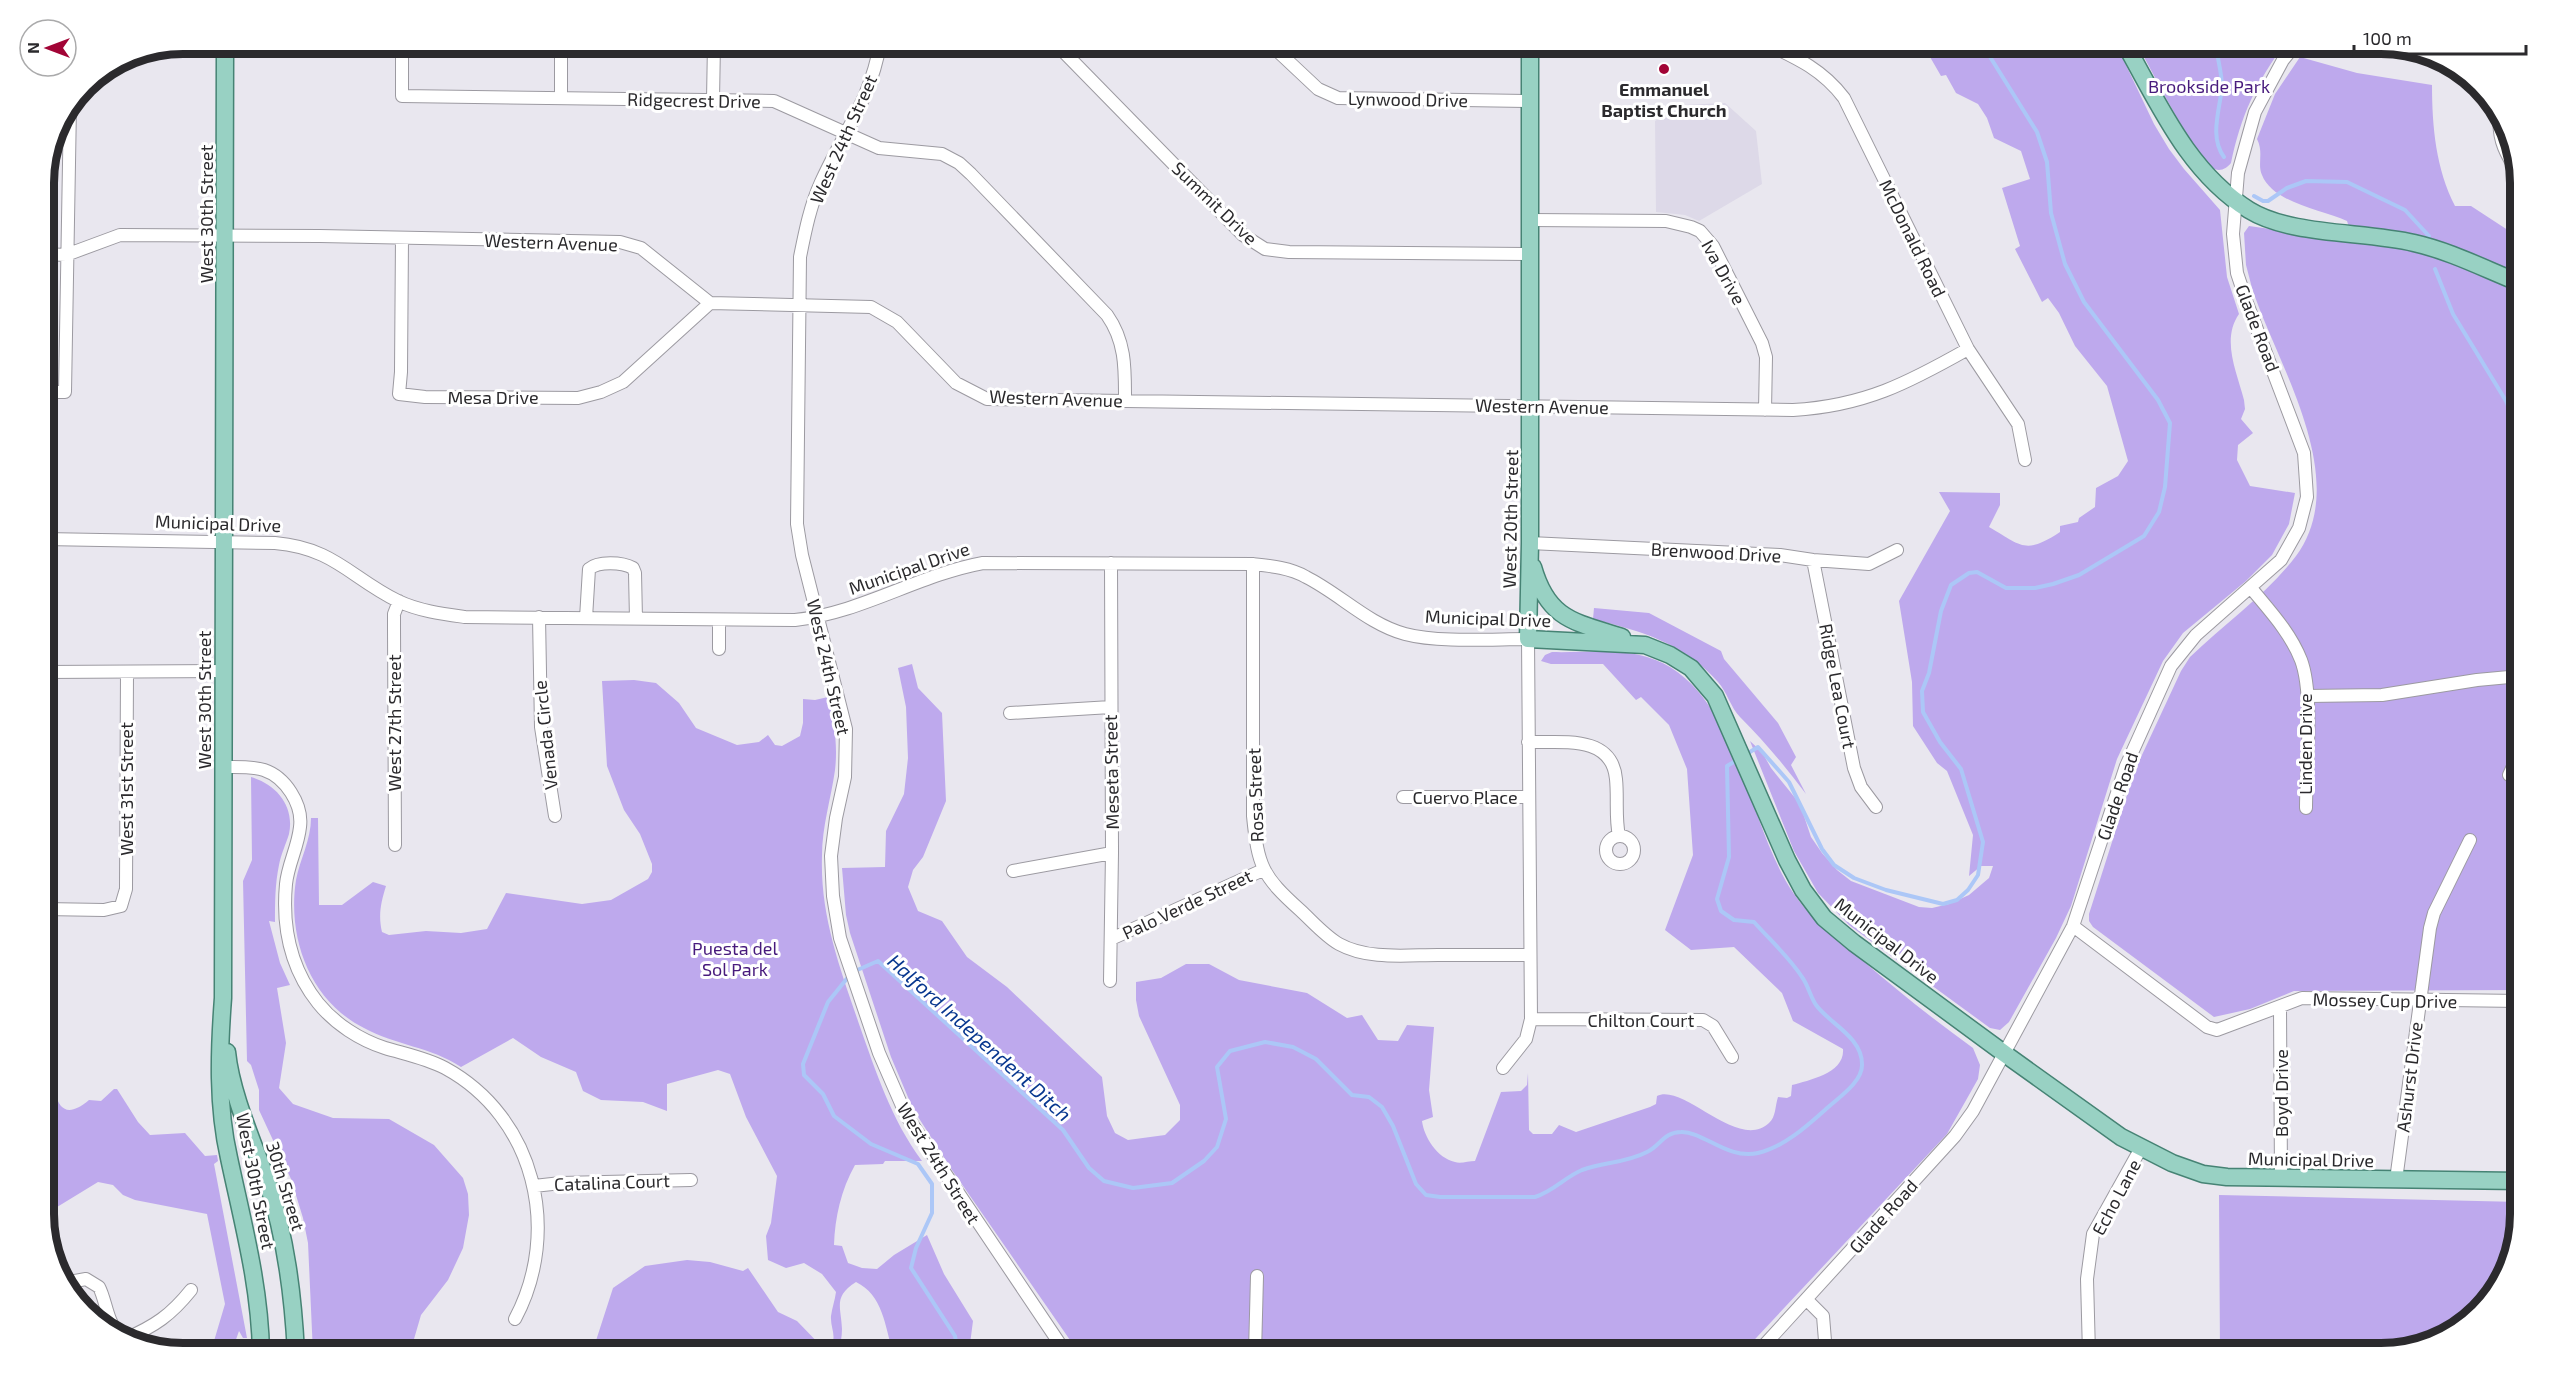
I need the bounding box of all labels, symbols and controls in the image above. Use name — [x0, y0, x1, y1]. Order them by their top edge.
north arrow — [18, 18, 78, 78]
scale bar — [2354, 18, 2526, 56]
text: 100 m — [2363, 27, 2412, 49]
text: N — [23, 42, 42, 54]
marker: Emmanuel Baptist Church — [1657, 62, 1671, 76]
street label: West 24th Street — [805, 71, 881, 207]
park label: Brookside Park — [2148, 75, 2270, 97]
place label: Emmanuel Baptist Church — [1601, 78, 1727, 121]
street label: Lynwood Drive — [1348, 87, 1468, 111]
street label: Ridgecrest Drive — [627, 88, 761, 112]
street label: West 30th Street — [195, 145, 217, 283]
street label: Summit Drive — [1168, 157, 1262, 249]
street label: McDonald Road — [1875, 176, 1951, 300]
street label: Western Avenue — [484, 229, 618, 255]
street label: Iva Drive — [1697, 236, 1751, 308]
street label: Glade Road — [2231, 281, 2285, 375]
street label: Western Avenue — [989, 385, 1123, 411]
street label: Mesa Drive — [447, 386, 539, 408]
street label: Western Avenue — [1475, 394, 1609, 418]
street label: West 20th Street — [1498, 449, 1522, 589]
street label: Municipal Drive — [155, 510, 281, 536]
street label: Municipal Drive — [846, 537, 972, 599]
street label: Brenwood Drive — [1650, 538, 1782, 566]
street label: West 24th Street — [803, 597, 855, 737]
street label: Municipal Drive — [1425, 605, 1551, 631]
street label: Ridge Lea Court — [1815, 621, 1861, 751]
street label: West 30th Street — [193, 631, 215, 769]
street label: West 27th Street — [383, 654, 405, 792]
street label: Venada Circle — [528, 679, 562, 791]
street label: Linden Drive — [2294, 693, 2316, 795]
street label: Meseta Street — [1099, 714, 1123, 830]
street label: West 31st Street — [115, 722, 137, 856]
street label: Rosa Street — [1242, 747, 1268, 843]
street label: Glade Road — [2092, 749, 2142, 843]
street label: Cuervo Place — [1412, 786, 1518, 808]
street label: Palo Verde Street — [1119, 864, 1255, 944]
street label: Municipal Drive — [1831, 892, 1943, 988]
park label: Puesta del Sol Park — [692, 937, 779, 980]
water label: Halford Independent Ditch — [883, 948, 1077, 1126]
street label: Mossey Cup Drive — [2312, 988, 2458, 1012]
street label: Chilton Court — [1588, 1009, 1695, 1031]
street label: Ashurst Drive — [2391, 1021, 2427, 1133]
street label: Boyd Drive — [2270, 1049, 2292, 1137]
street label: West 24th Street — [893, 1098, 985, 1228]
street label: West 30th Street — [232, 1111, 280, 1251]
street label: 30th Street — [262, 1139, 310, 1233]
street label: Municipal Drive — [2248, 1147, 2374, 1171]
street label: Echo Lane — [2087, 1155, 2145, 1239]
street label: Catalina Court — [554, 1169, 670, 1195]
street label: Glade Road — [1844, 1174, 1922, 1258]

